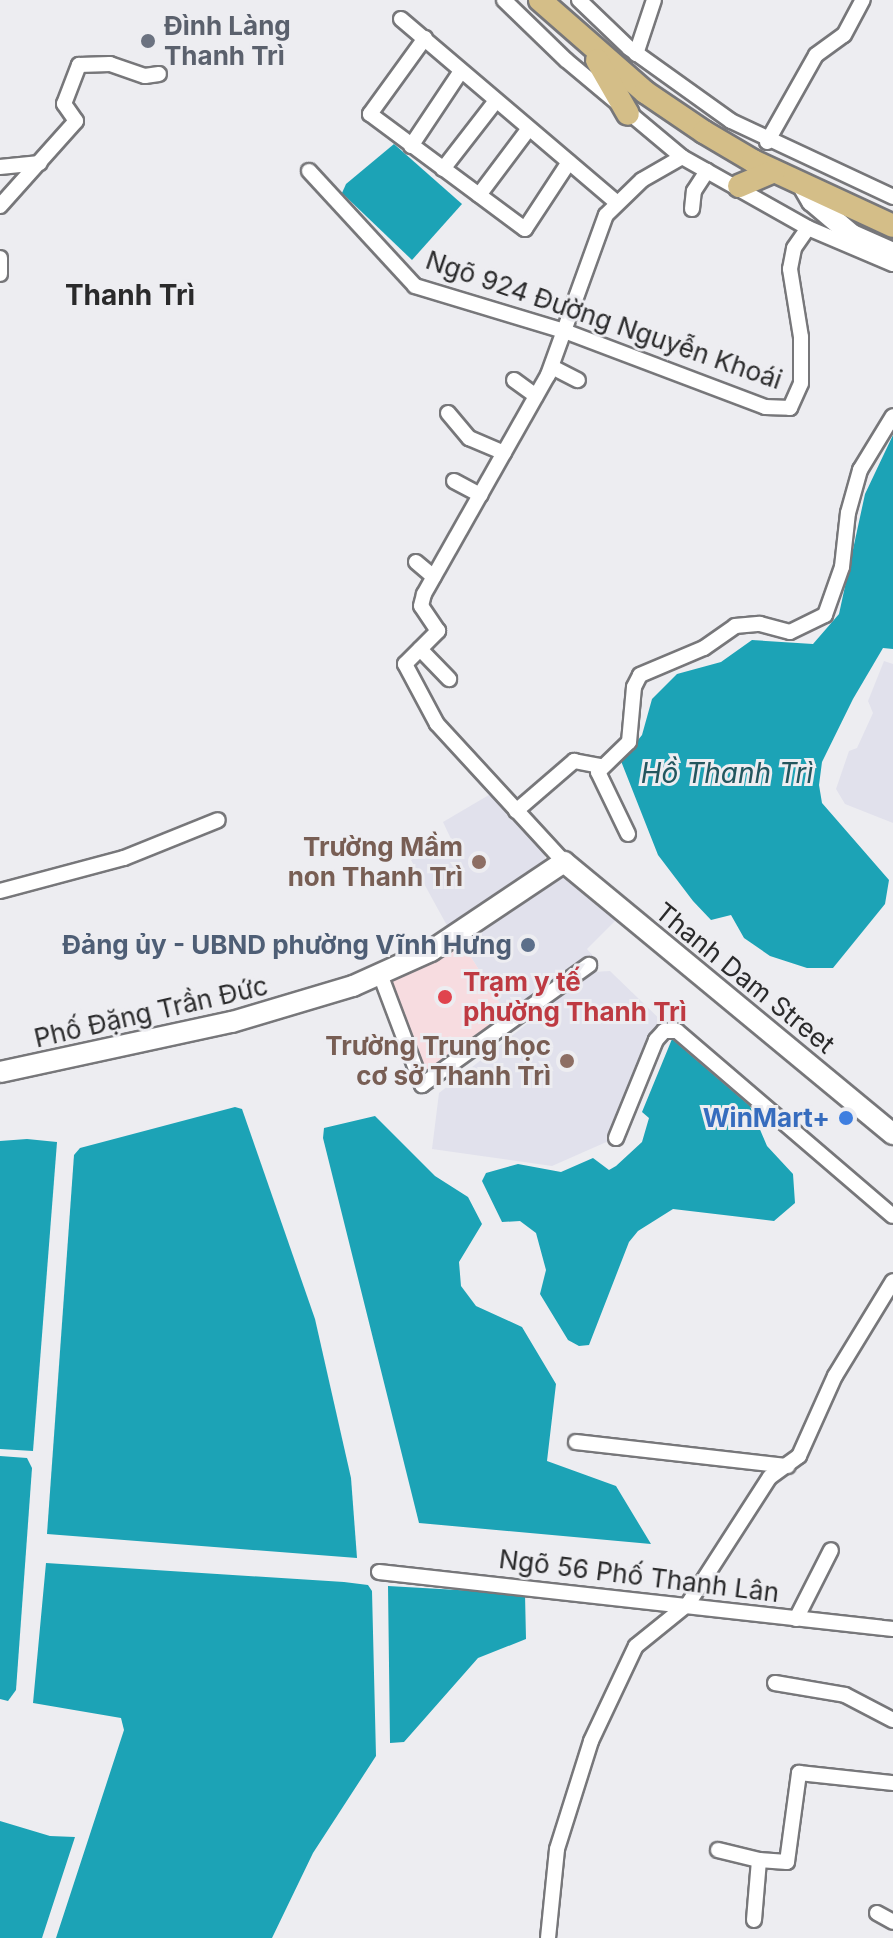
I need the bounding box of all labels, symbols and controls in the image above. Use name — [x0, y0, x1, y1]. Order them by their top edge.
place label: Đình Làng Thanh Trì — [164, 10, 291, 72]
marker: Đình Làng Thanh Trì — [139, 32, 157, 50]
street label: Ngõ 924 Đường Nguyễn Khoái — [422, 244, 786, 396]
district label: Thanh Trì — [65, 278, 195, 312]
water label: Hồ Thanh Trì — [641, 756, 813, 790]
place label: Trường Mầm non Thanh Trì — [288, 831, 463, 892]
marker: Trường Mầm non Thanh Trì — [470, 853, 488, 871]
street label: Thanh Dam Street — [649, 896, 841, 1060]
place label: Đảng ủy - UBND phường Vĩnh Hưng — [62, 929, 512, 961]
marker: Đảng ủy - UBND phường Vĩnh Hưng — [519, 936, 537, 954]
place label: Trạm y tế phường Thanh Trì — [463, 966, 687, 1028]
street label: Phố Đặng Trần Đức — [31, 970, 271, 1054]
marker: Trạm y tế phường Thanh Trì — [434, 986, 456, 1008]
place label: Trường Trung học cơ sở Thanh Trì — [325, 1030, 551, 1092]
marker: Trường Trung học cơ sở Thanh Trì — [558, 1052, 576, 1070]
place label: WinMart+ — [703, 1102, 830, 1134]
marker: WinMart+ — [837, 1109, 855, 1127]
street label: Ngõ 56 Phố Thanh Lân — [497, 1543, 781, 1609]

